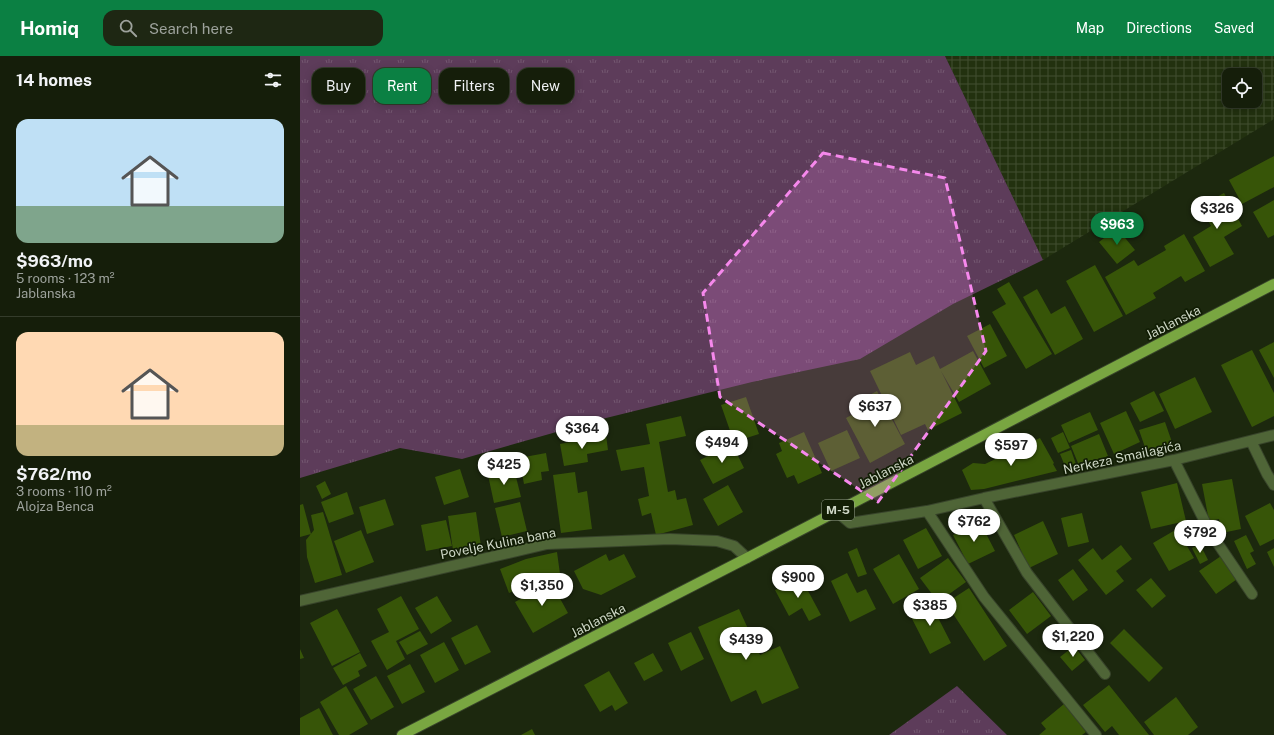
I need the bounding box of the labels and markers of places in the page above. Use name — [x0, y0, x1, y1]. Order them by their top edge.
pin: $326 — [1193, 196, 1241, 230]
pin: $963 — [1093, 212, 1141, 246]
pin: $637 — [851, 394, 899, 428]
pin: $364 — [558, 416, 606, 450]
pin: $494 — [698, 430, 746, 464]
pin: $597 — [987, 433, 1035, 467]
pin: $425 — [480, 452, 528, 486]
pin: $762 — [950, 509, 998, 543]
pin: $792 — [1176, 520, 1224, 554]
pin: $900 — [774, 565, 822, 599]
pin: $1,350 — [509, 573, 575, 607]
pin: $385 — [906, 593, 954, 627]
pin: $1,220 — [1040, 624, 1106, 658]
pin: $439 — [722, 627, 770, 661]

